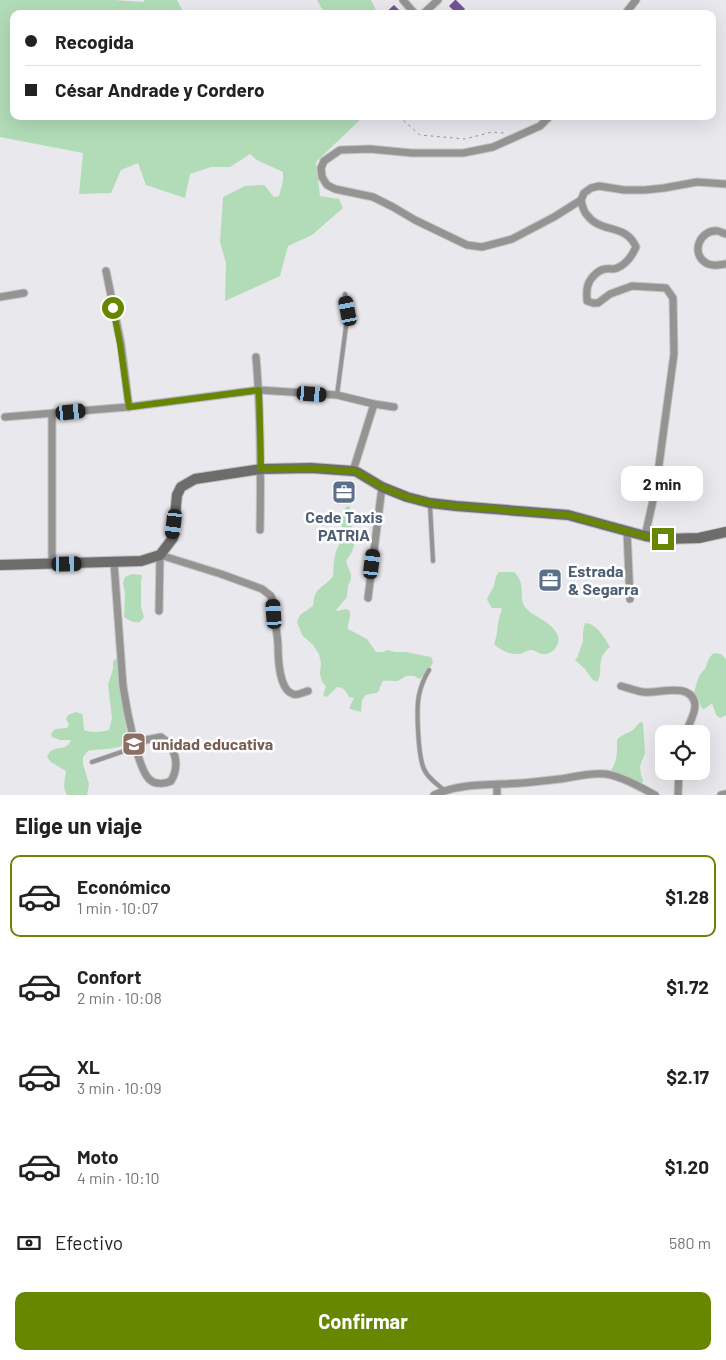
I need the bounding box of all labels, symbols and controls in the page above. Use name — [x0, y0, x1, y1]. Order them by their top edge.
text: Recogida — [55, 30, 134, 53]
text: César Andrade y Cordero — [55, 78, 265, 101]
car — [337, 295, 358, 327]
route start — [102, 297, 124, 319]
car — [296, 385, 327, 403]
car — [55, 403, 86, 421]
callout: 2 min — [622, 466, 704, 502]
text: 2 min — [643, 474, 681, 493]
office icon: Cede Taxis PATRIA — [331, 479, 357, 505]
place label: Cede Taxis PATRIA — [305, 507, 383, 544]
car — [164, 508, 183, 540]
route end — [652, 528, 674, 550]
car — [362, 548, 381, 580]
car — [51, 556, 82, 572]
place label: Estrada & Segarra — [568, 561, 639, 598]
office icon: Estrada & Segarra — [537, 567, 563, 593]
car — [265, 599, 282, 629]
map controls — [655, 725, 710, 780]
button: locate — [655, 725, 710, 780]
school or university icon: unidad educativa — [121, 731, 147, 757]
place label: unidad educativa — [152, 734, 273, 753]
text: Elige un viaje — [15, 812, 142, 838]
icon: car — [17, 874, 62, 919]
text: Económico — [77, 875, 171, 898]
text: $1.28 — [665, 885, 709, 908]
text: 1 min · 10:07 — [77, 898, 158, 917]
icon: car — [17, 964, 62, 1009]
text: Confort — [77, 965, 141, 988]
text: $1.72 — [666, 975, 709, 998]
text: 2 min · 10:08 — [77, 988, 162, 1007]
icon: car — [17, 1054, 62, 1099]
text: XL — [77, 1055, 100, 1078]
text: $2.17 — [666, 1065, 709, 1088]
text: 3 min · 10:09 — [77, 1078, 162, 1097]
icon: car — [17, 1144, 62, 1189]
text: Moto — [77, 1145, 119, 1168]
text: $1.20 — [665, 1155, 709, 1178]
text: 4 min · 10:10 — [77, 1168, 159, 1187]
icon: cash — [15, 1229, 43, 1257]
text: Efectivo — [55, 1231, 123, 1254]
text: 580 m — [669, 1233, 711, 1252]
button: Confirmar — [15, 1292, 711, 1350]

